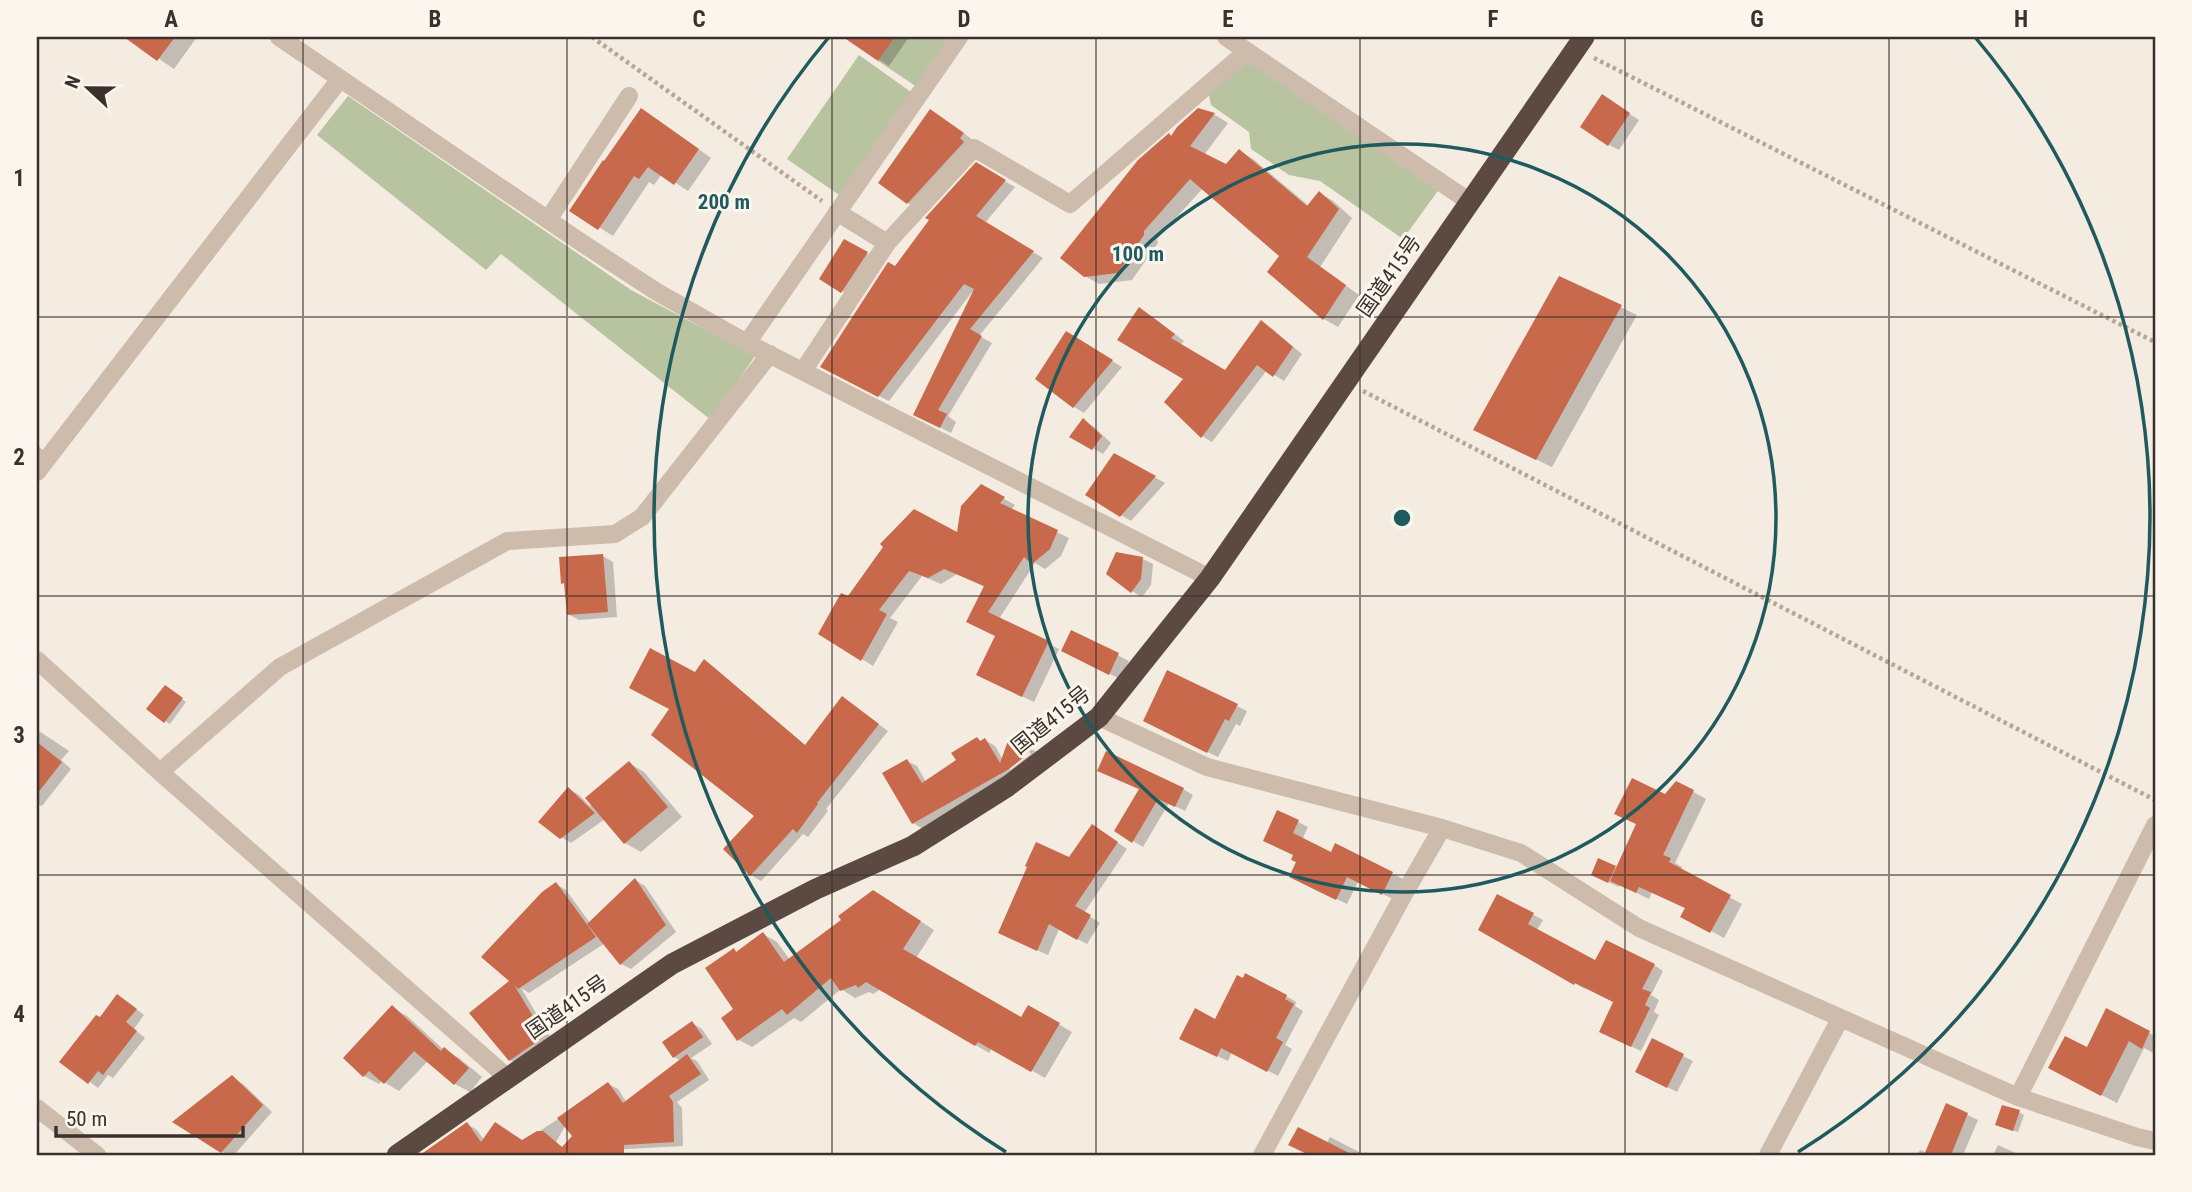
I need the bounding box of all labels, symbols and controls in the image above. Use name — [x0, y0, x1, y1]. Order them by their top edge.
text: A — [164, 6, 178, 33]
text: B — [429, 6, 441, 33]
text: C — [692, 6, 706, 33]
text: D — [958, 6, 971, 33]
text: E — [1222, 6, 1234, 33]
text: F — [1488, 6, 1499, 33]
text: G — [1750, 6, 1764, 33]
text: H — [2014, 6, 2028, 33]
north arrow — [52, 52, 122, 122]
text: N — [60, 72, 86, 92]
text: 1 — [13, 165, 25, 192]
text: 200 m — [698, 190, 750, 214]
street label: 国道415号 — [1352, 231, 1426, 321]
text: 100 m — [1112, 242, 1164, 266]
text: 2 — [13, 444, 25, 471]
centre of rings — [1390, 506, 1414, 530]
street label: 国道415号 — [1007, 681, 1095, 759]
text: 3 — [13, 722, 25, 749]
street label: 国道415号 — [522, 970, 612, 1044]
text: 4 — [13, 1001, 25, 1028]
scale bar — [56, 1094, 243, 1138]
text: 50 m — [66, 1107, 107, 1131]

